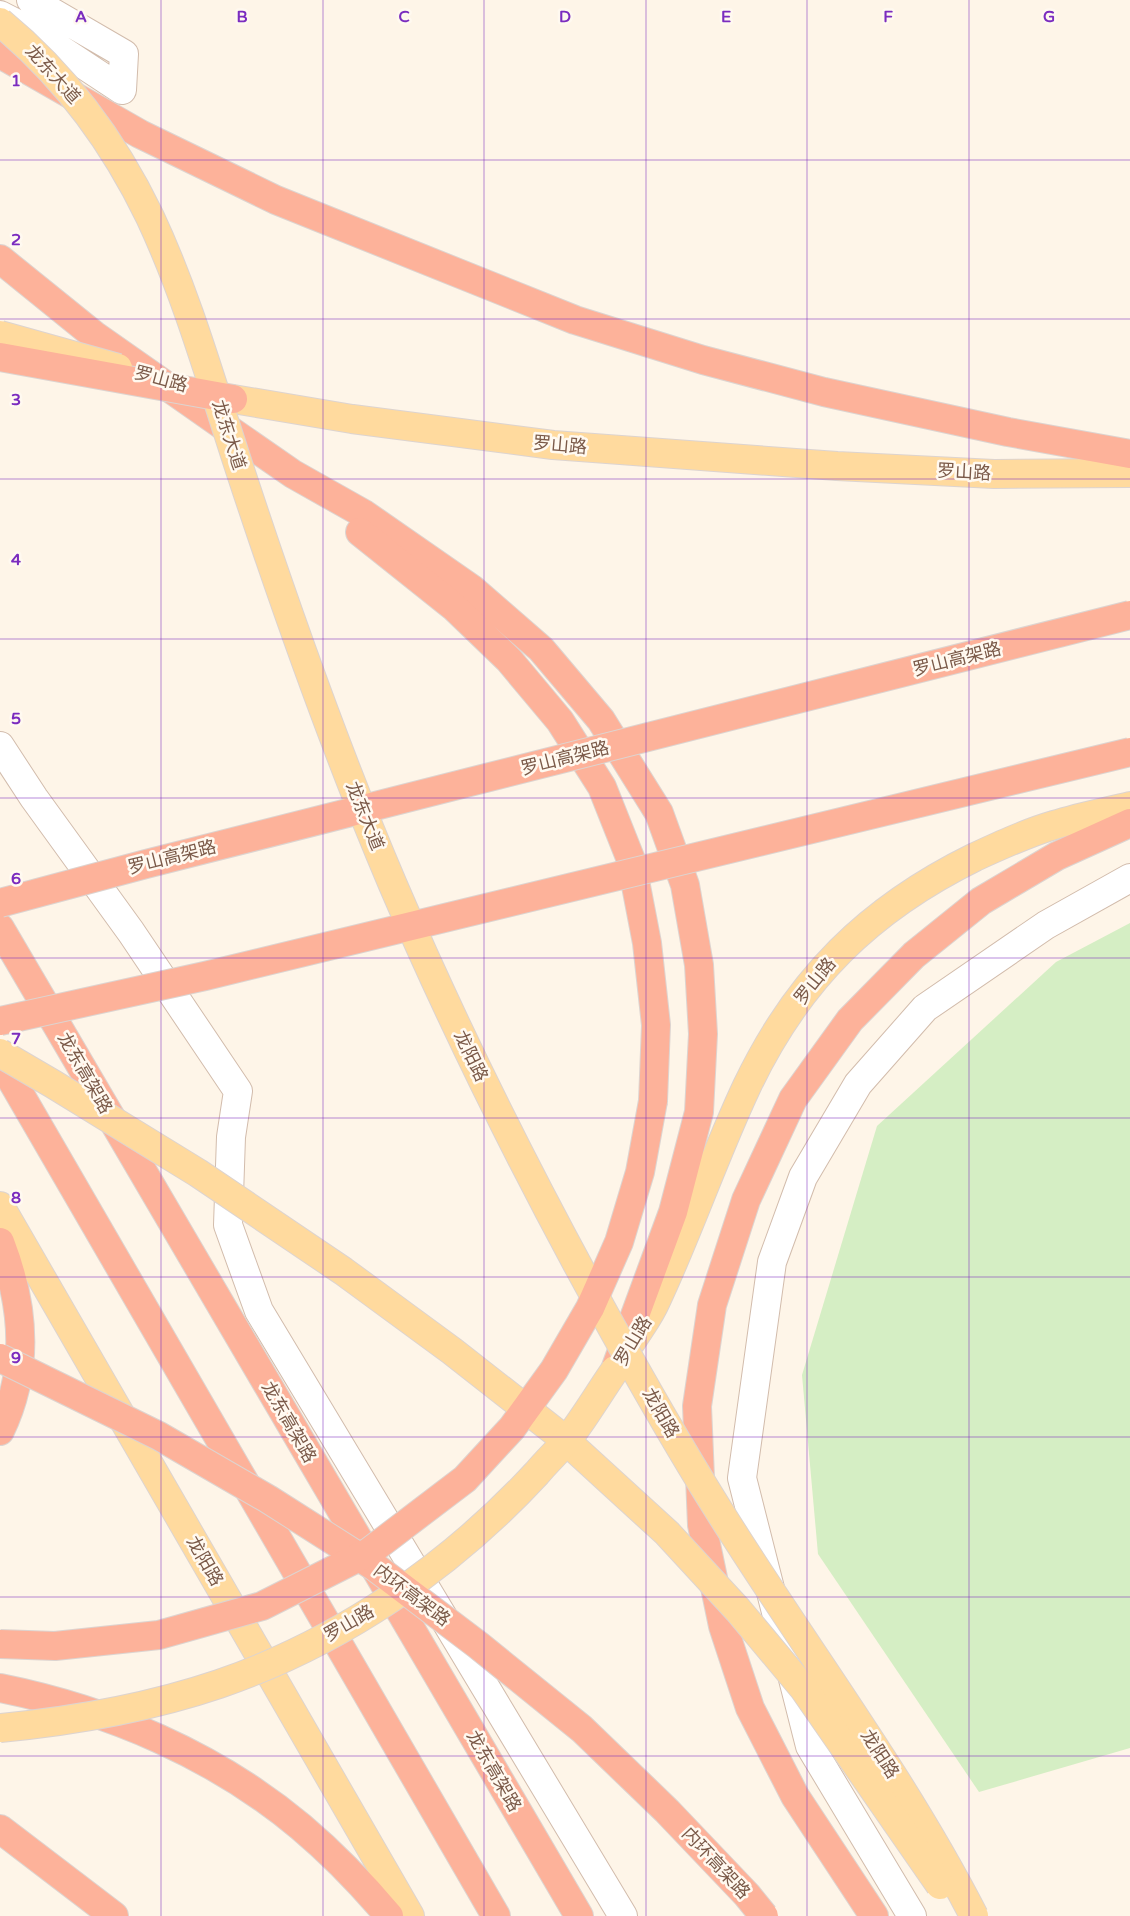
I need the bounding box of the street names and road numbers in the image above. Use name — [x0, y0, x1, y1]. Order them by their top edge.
street label: 龙东大道 — [21, 40, 85, 108]
street label: 罗山路 — [132, 361, 190, 397]
street label: 龙东大道 — [207, 397, 251, 473]
street label: 罗山路 — [532, 432, 588, 458]
street label: 罗山路 — [936, 460, 992, 484]
street label: 罗山高架路 — [911, 637, 1003, 681]
street label: 罗山高架路 — [519, 736, 611, 780]
street label: 龙东大道 — [341, 779, 389, 853]
street label: 罗山高架路 — [126, 835, 218, 879]
street label: 罗山路 — [789, 953, 841, 1009]
street label: 龙阳路 — [449, 1027, 493, 1085]
street label: 龙东高架路 — [53, 1029, 117, 1117]
street label: 罗山路 — [610, 1312, 656, 1370]
street label: 龙东高架路 — [257, 1378, 321, 1466]
street label: 龙阳路 — [638, 1384, 684, 1442]
street label: 龙阳路 — [182, 1532, 228, 1590]
street label: 内环高架路 — [369, 1559, 455, 1631]
street label: 罗山路 — [320, 1600, 378, 1646]
street label: 龙阳路 — [856, 1725, 904, 1783]
street label: 龙东高架路 — [462, 1727, 526, 1815]
street label: 内环高架路 — [677, 1823, 755, 1903]

